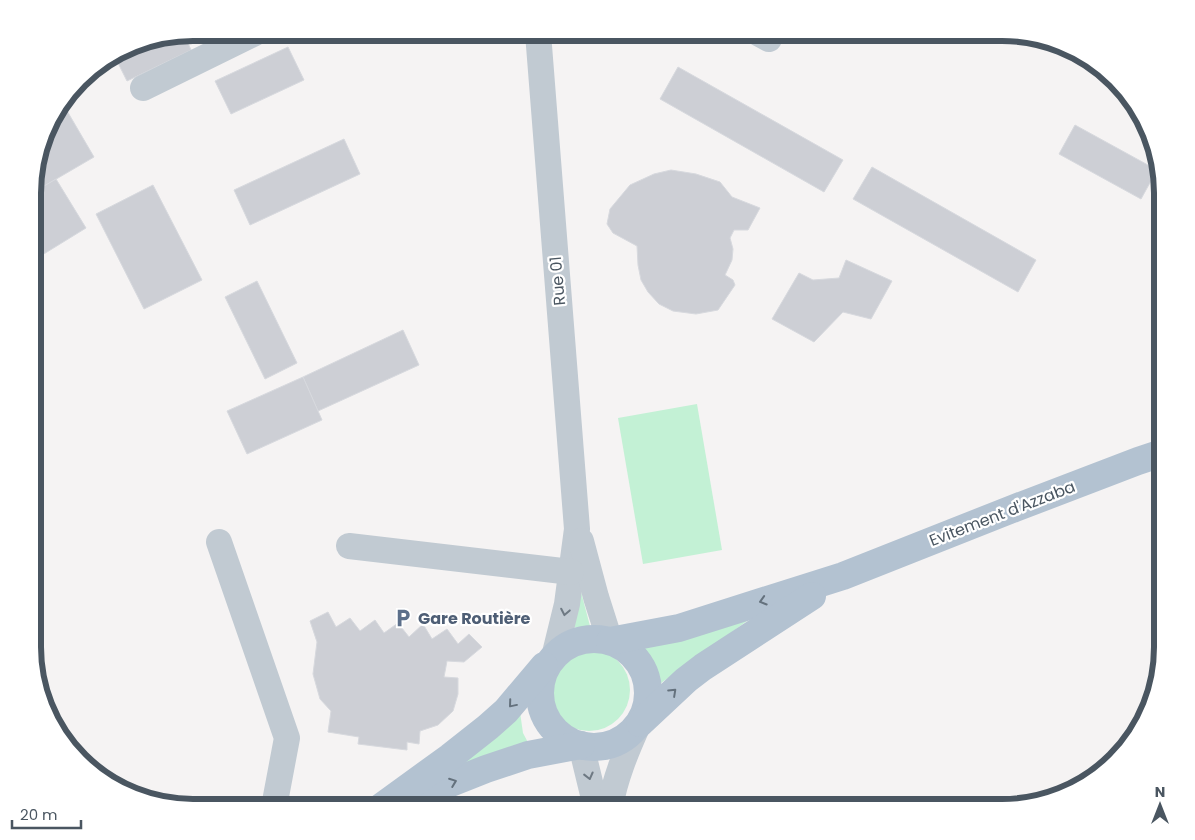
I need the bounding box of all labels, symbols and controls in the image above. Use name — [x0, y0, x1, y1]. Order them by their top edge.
street label: Rue 01 — [544, 255, 571, 307]
street label: Evitement d'Azzaba — [926, 475, 1079, 552]
one-way arrow — [759, 596, 767, 606]
parking icon: Gare Routière — [392, 607, 414, 629]
place label: Gare Routière — [418, 607, 530, 630]
one-way arrow — [560, 607, 571, 616]
one-way arrow — [667, 689, 676, 698]
one-way arrow — [509, 698, 518, 707]
one-way arrow — [583, 772, 594, 781]
one-way arrow — [448, 778, 456, 788]
north arrow — [1135, 780, 1185, 830]
text: N — [1155, 782, 1165, 802]
scale bar — [12, 798, 81, 830]
text: 20 m — [20, 804, 58, 825]

